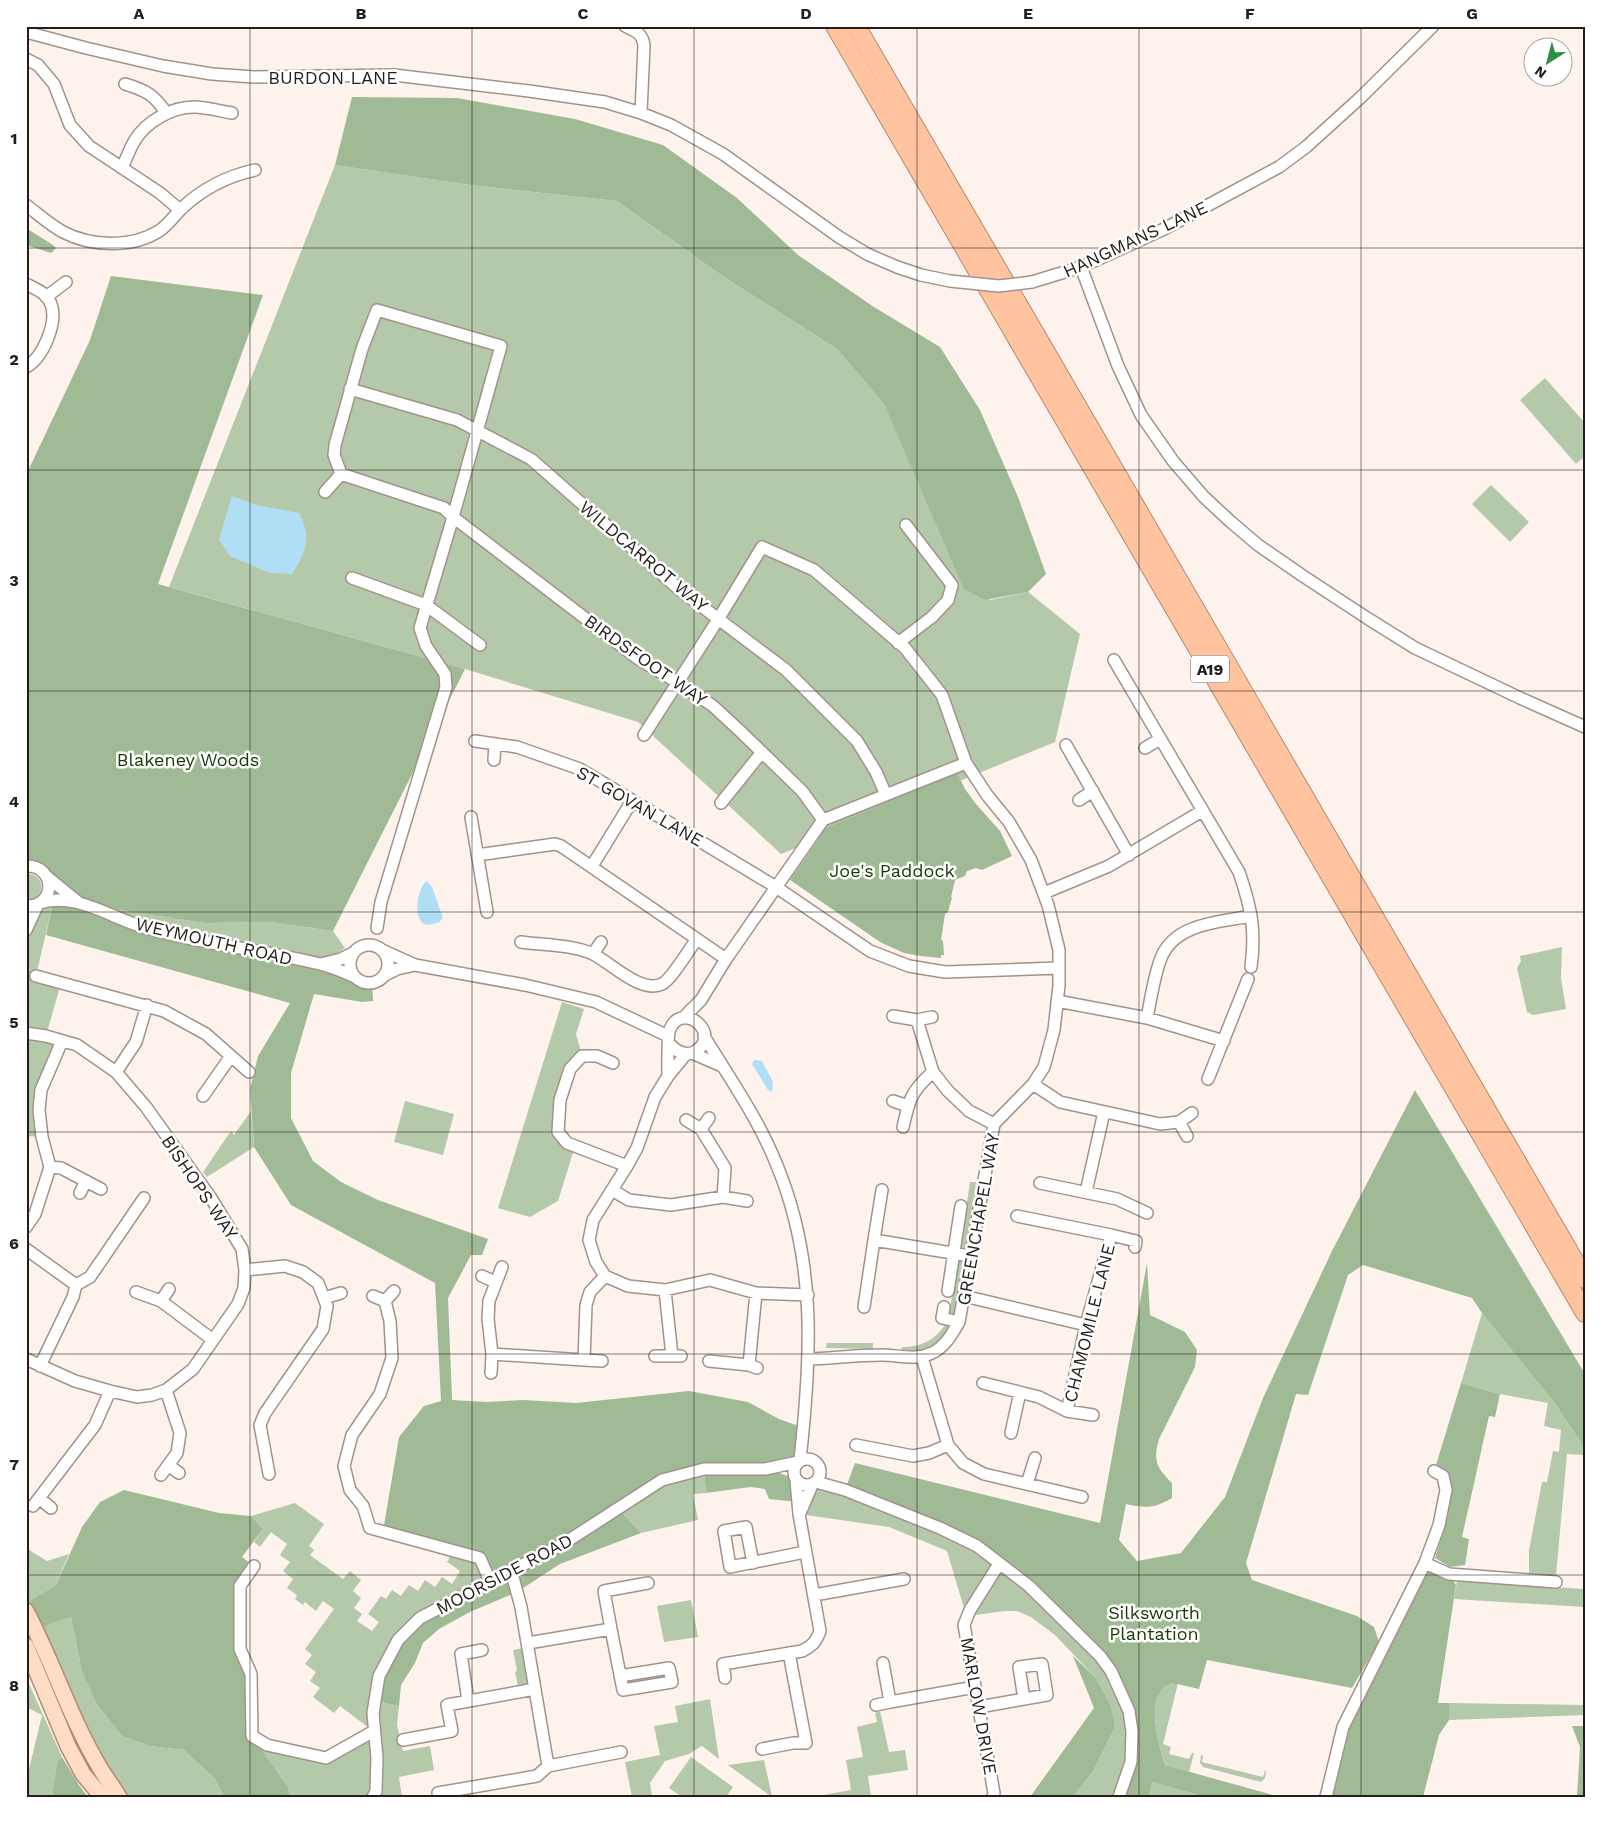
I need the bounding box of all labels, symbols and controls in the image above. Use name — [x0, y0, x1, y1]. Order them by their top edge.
text: A — [134, 4, 145, 23]
text: B — [356, 4, 367, 23]
text: C — [578, 4, 589, 23]
text: D — [800, 4, 812, 23]
text: E — [1023, 4, 1033, 23]
text: F — [1245, 4, 1255, 23]
text: G — [1466, 4, 1478, 23]
north arrow — [1524, 38, 1574, 88]
text: N — [1531, 63, 1549, 82]
street label: BURDON LANE — [268, 67, 398, 88]
text: 1 — [11, 129, 17, 148]
street label: HANGMANS LANE — [1059, 196, 1211, 282]
text: 2 — [9, 350, 19, 369]
street label: WILDCARROT WAY — [576, 496, 713, 616]
text: 3 — [9, 571, 19, 590]
street label: BIRDSFOOT WAY — [581, 610, 712, 710]
road number: A19 — [1191, 656, 1229, 682]
park label: Blakeney Woods — [117, 749, 259, 770]
street label: ST GOVAN LANE — [573, 761, 707, 851]
text: 4 — [9, 792, 19, 811]
park label: Joe's Paddock — [829, 860, 955, 881]
street label: WEYMOUTH ROAD — [134, 913, 294, 969]
text: 5 — [9, 1013, 19, 1032]
street label: GREENCHAPEL WAY — [952, 1130, 1004, 1307]
street label: BISHOPS WAY — [157, 1131, 243, 1244]
text: 6 — [9, 1234, 19, 1253]
street label: CHAMOMILE LANE — [1059, 1242, 1119, 1404]
text: 7 — [9, 1455, 19, 1474]
street label: MOORSIDE ROAD — [432, 1529, 576, 1619]
park label: Silksworth Plantation — [1108, 1602, 1200, 1644]
street label: MARLOW DRIVE — [957, 1636, 1001, 1776]
text: 8 — [9, 1676, 19, 1695]

